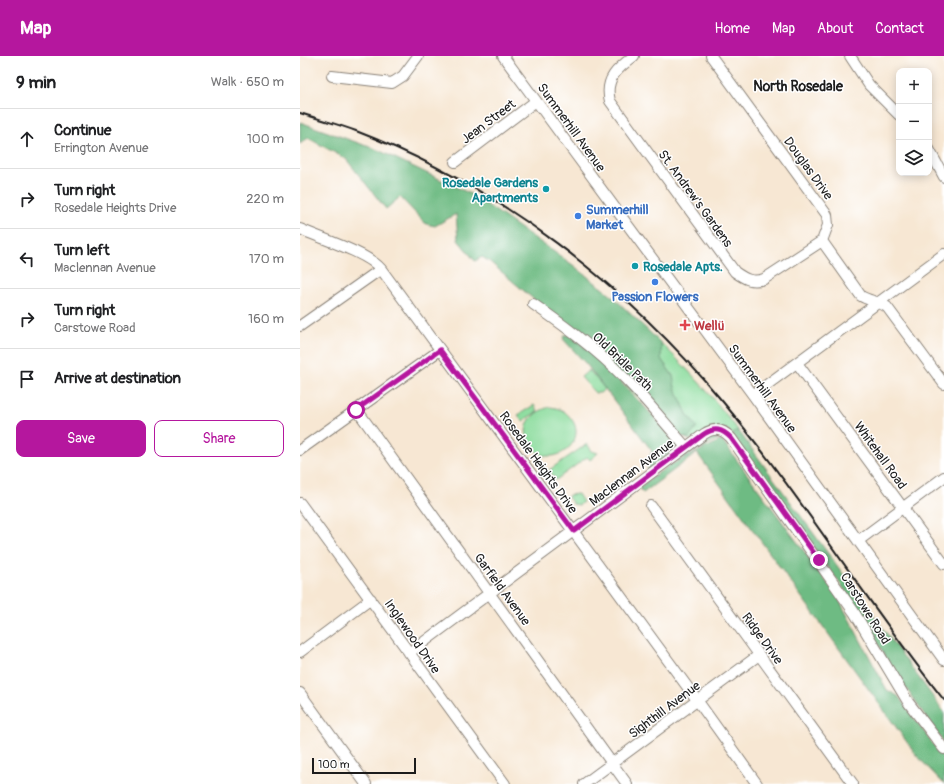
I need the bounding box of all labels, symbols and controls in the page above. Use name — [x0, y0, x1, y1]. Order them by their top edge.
text: Map — [20, 16, 51, 40]
text: Home — [715, 20, 750, 37]
text: Map — [772, 20, 795, 37]
text: About — [817, 20, 853, 37]
text: Contact — [875, 20, 924, 37]
map controls — [896, 68, 932, 176]
button: + — [896, 68, 932, 104]
text: 9 min — [16, 72, 56, 93]
text: Walk · 650 m — [211, 74, 284, 90]
district label: North Rosedale — [753, 78, 844, 95]
street label: Summerhill Avenue — [534, 80, 609, 175]
street label: Jean Street — [458, 96, 519, 147]
button: − — [896, 104, 932, 140]
text: Continue — [54, 121, 112, 140]
icon: ahead — [16, 128, 38, 150]
text: 100 m — [247, 131, 284, 147]
street label: Douglas Drive — [780, 134, 837, 204]
text: Errington Avenue — [54, 140, 148, 156]
button: layers — [896, 140, 932, 176]
street label: St. Andrew's Gardens — [655, 147, 736, 250]
place label: Rosedale Gardens Apartments — [442, 175, 538, 206]
text: Turn right — [54, 181, 115, 200]
marker: Rosedale Gardens Apartments — [541, 184, 551, 194]
icon: right — [16, 188, 38, 210]
text: 220 m — [246, 191, 284, 207]
text: Rosedale Heights Drive — [54, 200, 176, 216]
place label: Summerhill Market — [586, 202, 649, 233]
marker: Summerhill Market — [573, 211, 583, 221]
text: Turn left — [54, 241, 110, 260]
icon: left — [16, 248, 38, 270]
text: 170 m — [249, 251, 284, 267]
place label: Rosedale Apts. — [643, 259, 723, 275]
text: Maclennan Avenue — [54, 260, 156, 276]
marker: Rosedale Apts. — [630, 261, 640, 271]
marker: Passion Flowers — [650, 277, 660, 287]
place label: Passion Flowers — [611, 289, 699, 305]
text: Turn right — [54, 301, 115, 320]
icon: right — [16, 308, 38, 330]
text: 160 m — [248, 311, 284, 327]
place label: Wellü — [694, 318, 725, 334]
marker: Wellü — [679, 319, 691, 331]
text: Carstowe Road — [54, 320, 136, 336]
street label: Old Bridle Path — [589, 329, 656, 394]
street label: Summerhill Avenue — [725, 341, 800, 436]
icon: arrive — [16, 368, 38, 390]
text: Arrive at destination — [54, 369, 181, 388]
route start — [347, 401, 365, 419]
street label: Rosedale Heights Drive — [496, 408, 581, 517]
street label: Whitehall Road — [850, 419, 910, 492]
button: Save — [16, 420, 146, 457]
button: Share — [154, 420, 284, 457]
street label: Maclennan Avenue — [586, 435, 678, 510]
street label: Garfield Avenue — [471, 550, 534, 629]
route end — [810, 551, 828, 569]
street label: Carstowe Road — [837, 570, 894, 647]
street label: Inglewood Drive — [381, 596, 444, 677]
street label: Ridge Drive — [738, 610, 787, 668]
street label: Sighthill Avenue — [626, 677, 704, 742]
scale bar — [312, 756, 416, 775]
text: 100 m — [318, 758, 349, 771]

